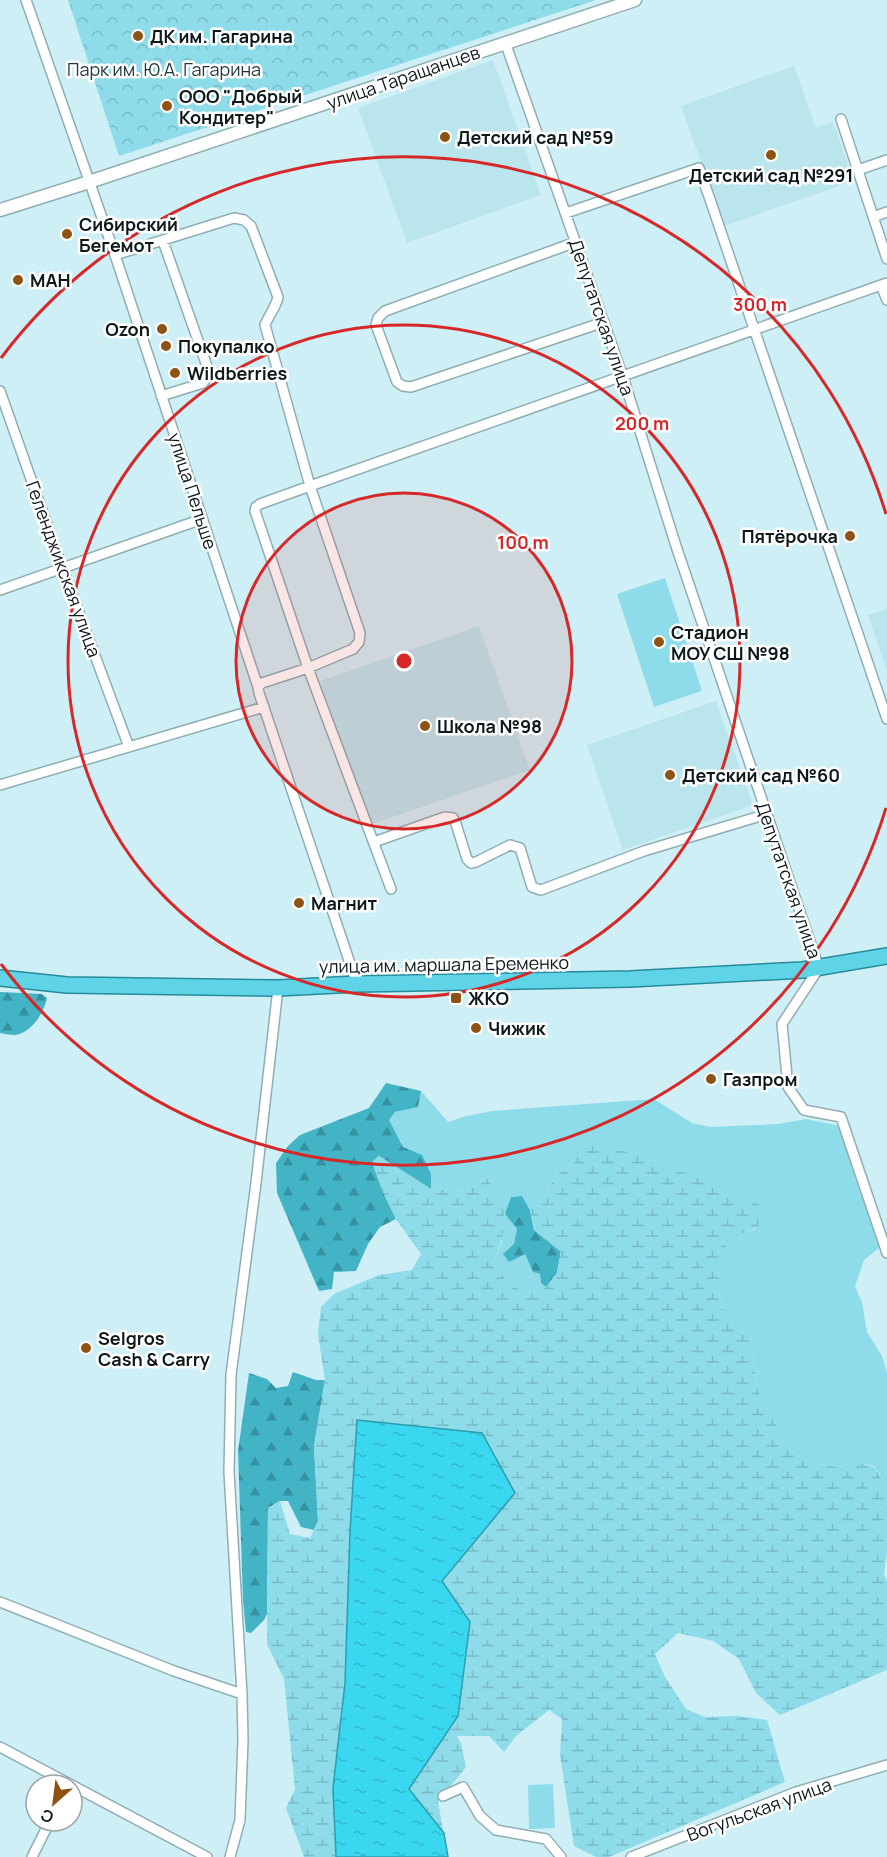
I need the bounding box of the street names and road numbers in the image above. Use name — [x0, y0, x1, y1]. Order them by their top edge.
street label: улица Таращанцев — [323, 39, 483, 114]
street label: Депутатская улица — [564, 235, 640, 399]
street label: улица Пельше — [163, 430, 223, 552]
street label: Геленджикская улица — [21, 478, 107, 660]
street label: Депутатская улица — [751, 798, 827, 962]
street label: улица им. маршала Еременко — [319, 950, 569, 978]
street label: Вогульская улица — [683, 1772, 835, 1846]

